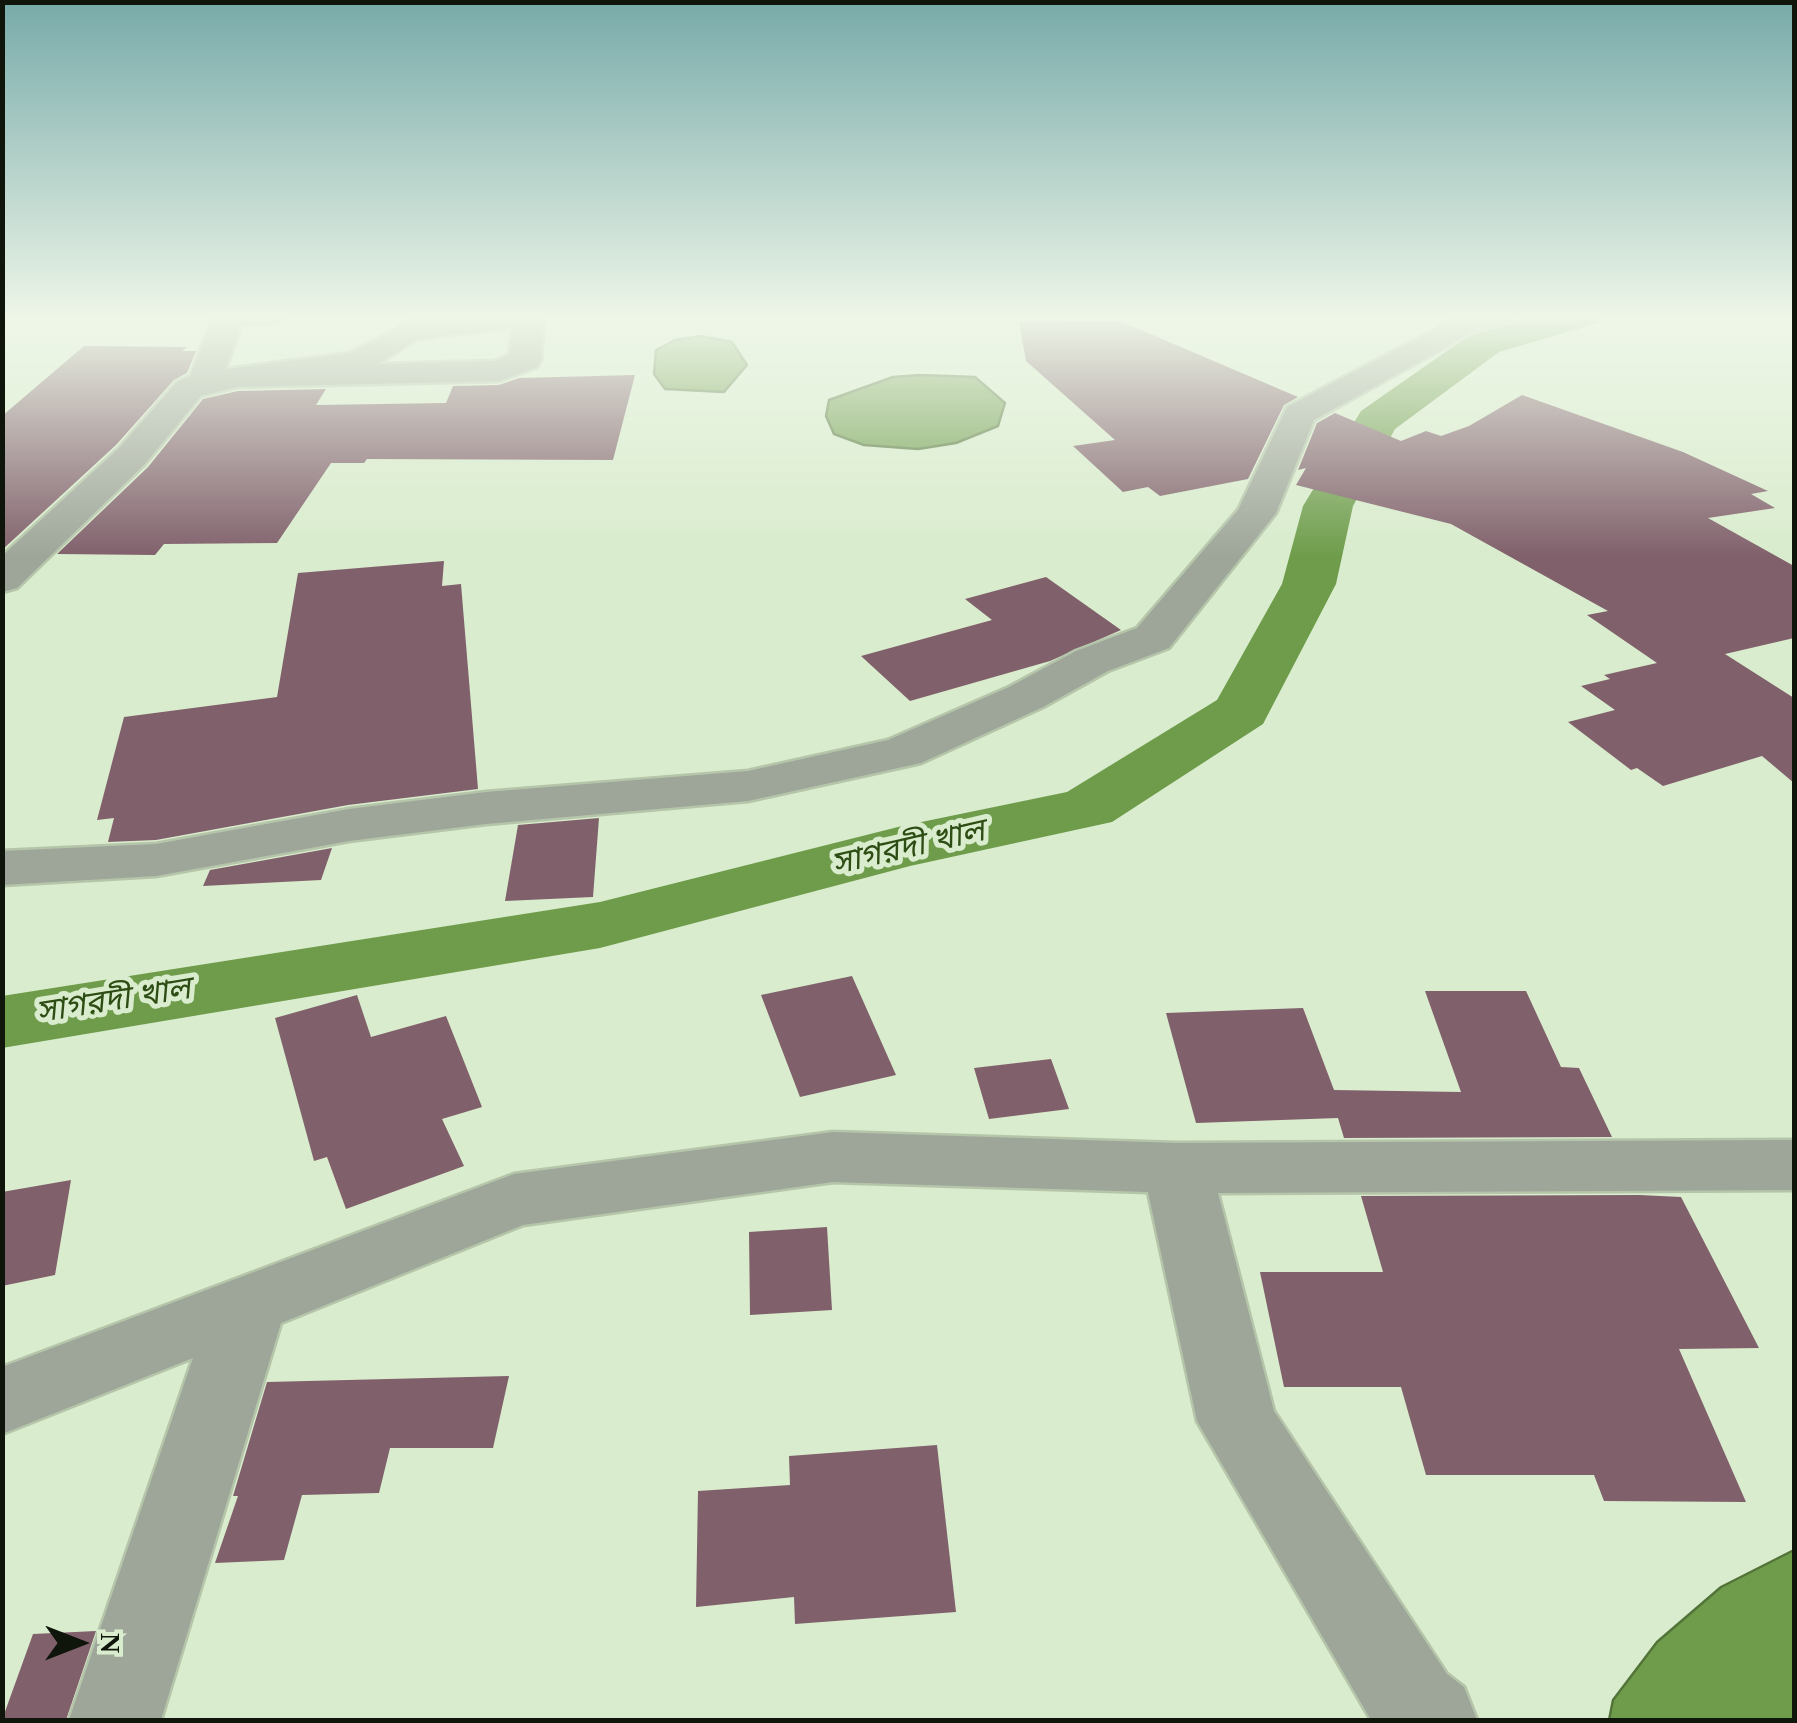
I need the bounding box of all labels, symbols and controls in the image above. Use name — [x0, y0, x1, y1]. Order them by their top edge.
water label: সাগরদী খাল — [829, 815, 989, 887]
water label: সাগরদী খাল — [34, 973, 194, 1035]
north arrow — [30, 1593, 130, 1693]
text: N — [95, 1633, 126, 1653]

